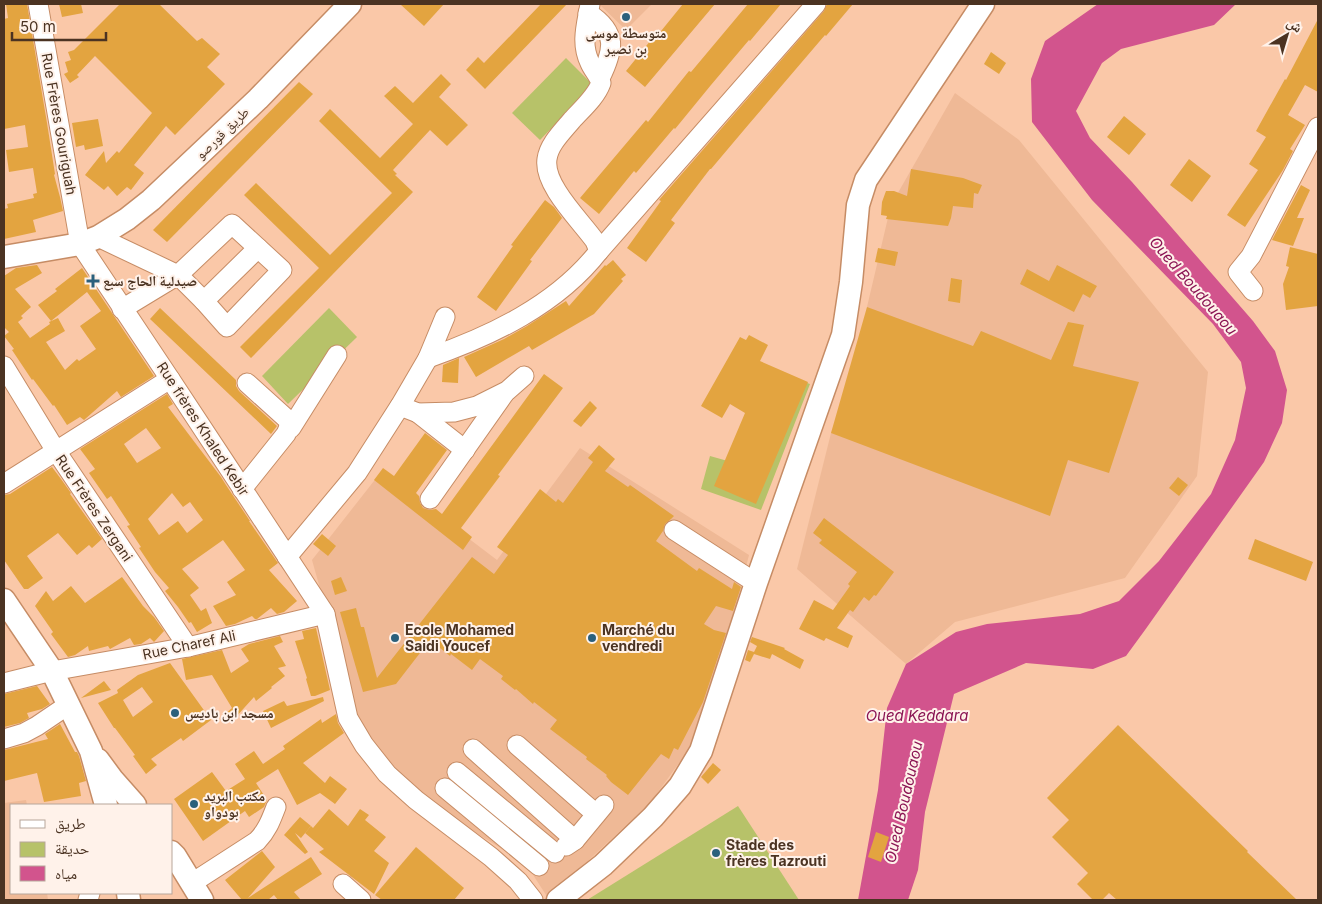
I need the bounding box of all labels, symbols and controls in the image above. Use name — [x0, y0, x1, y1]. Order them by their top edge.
scale bar — [12, 10, 106, 42]
north arrow — [1262, 10, 1312, 60]
marker: متوسطة موسى بن نصير — [620, 11, 632, 23]
text: ش — [1284, 13, 1307, 37]
text: 50 m — [20, 17, 56, 36]
place label: متوسطة موسى بن نصير — [586, 24, 666, 58]
street label: Rue Frères Gouriguah — [39, 52, 80, 196]
street label: طريق قورصو — [191, 103, 253, 164]
water label: Oued Boudouaou — [1145, 233, 1241, 339]
place label: صيدلية الحاج سبع — [103, 272, 197, 291]
marker: صيدلية الحاج سبع — [87, 275, 99, 287]
street label: Rue frères Khaled Kebir — [154, 359, 253, 499]
street label: Rue Frères Zergani — [52, 451, 136, 564]
place label: Ecole Mohamed Saidi Youcef — [405, 621, 514, 654]
place label: Marché du vendredi — [602, 621, 675, 654]
street label: Rue Charef Ali — [141, 626, 237, 663]
marker: Ecole Mohamed Saidi Youcef — [389, 632, 401, 644]
marker: Marché du vendredi — [586, 632, 598, 644]
place label: مسجد ابن باديس — [185, 704, 274, 722]
water label: Oued Keddara — [866, 706, 968, 725]
marker: مسجد ابن باديس — [169, 707, 181, 719]
water label: Oued Boudouaou — [880, 739, 927, 865]
place label: مكتب البريد بودواو — [204, 787, 265, 821]
marker: مكتب البريد بودواو — [188, 798, 200, 810]
legend — [10, 804, 172, 894]
text: طريق — [55, 814, 86, 834]
place label: Stade des frères Tazrouti — [726, 836, 826, 869]
text: حديقة — [55, 839, 90, 858]
marker: Stade des frères Tazrouti — [710, 847, 722, 859]
text: مياه — [55, 864, 77, 883]

